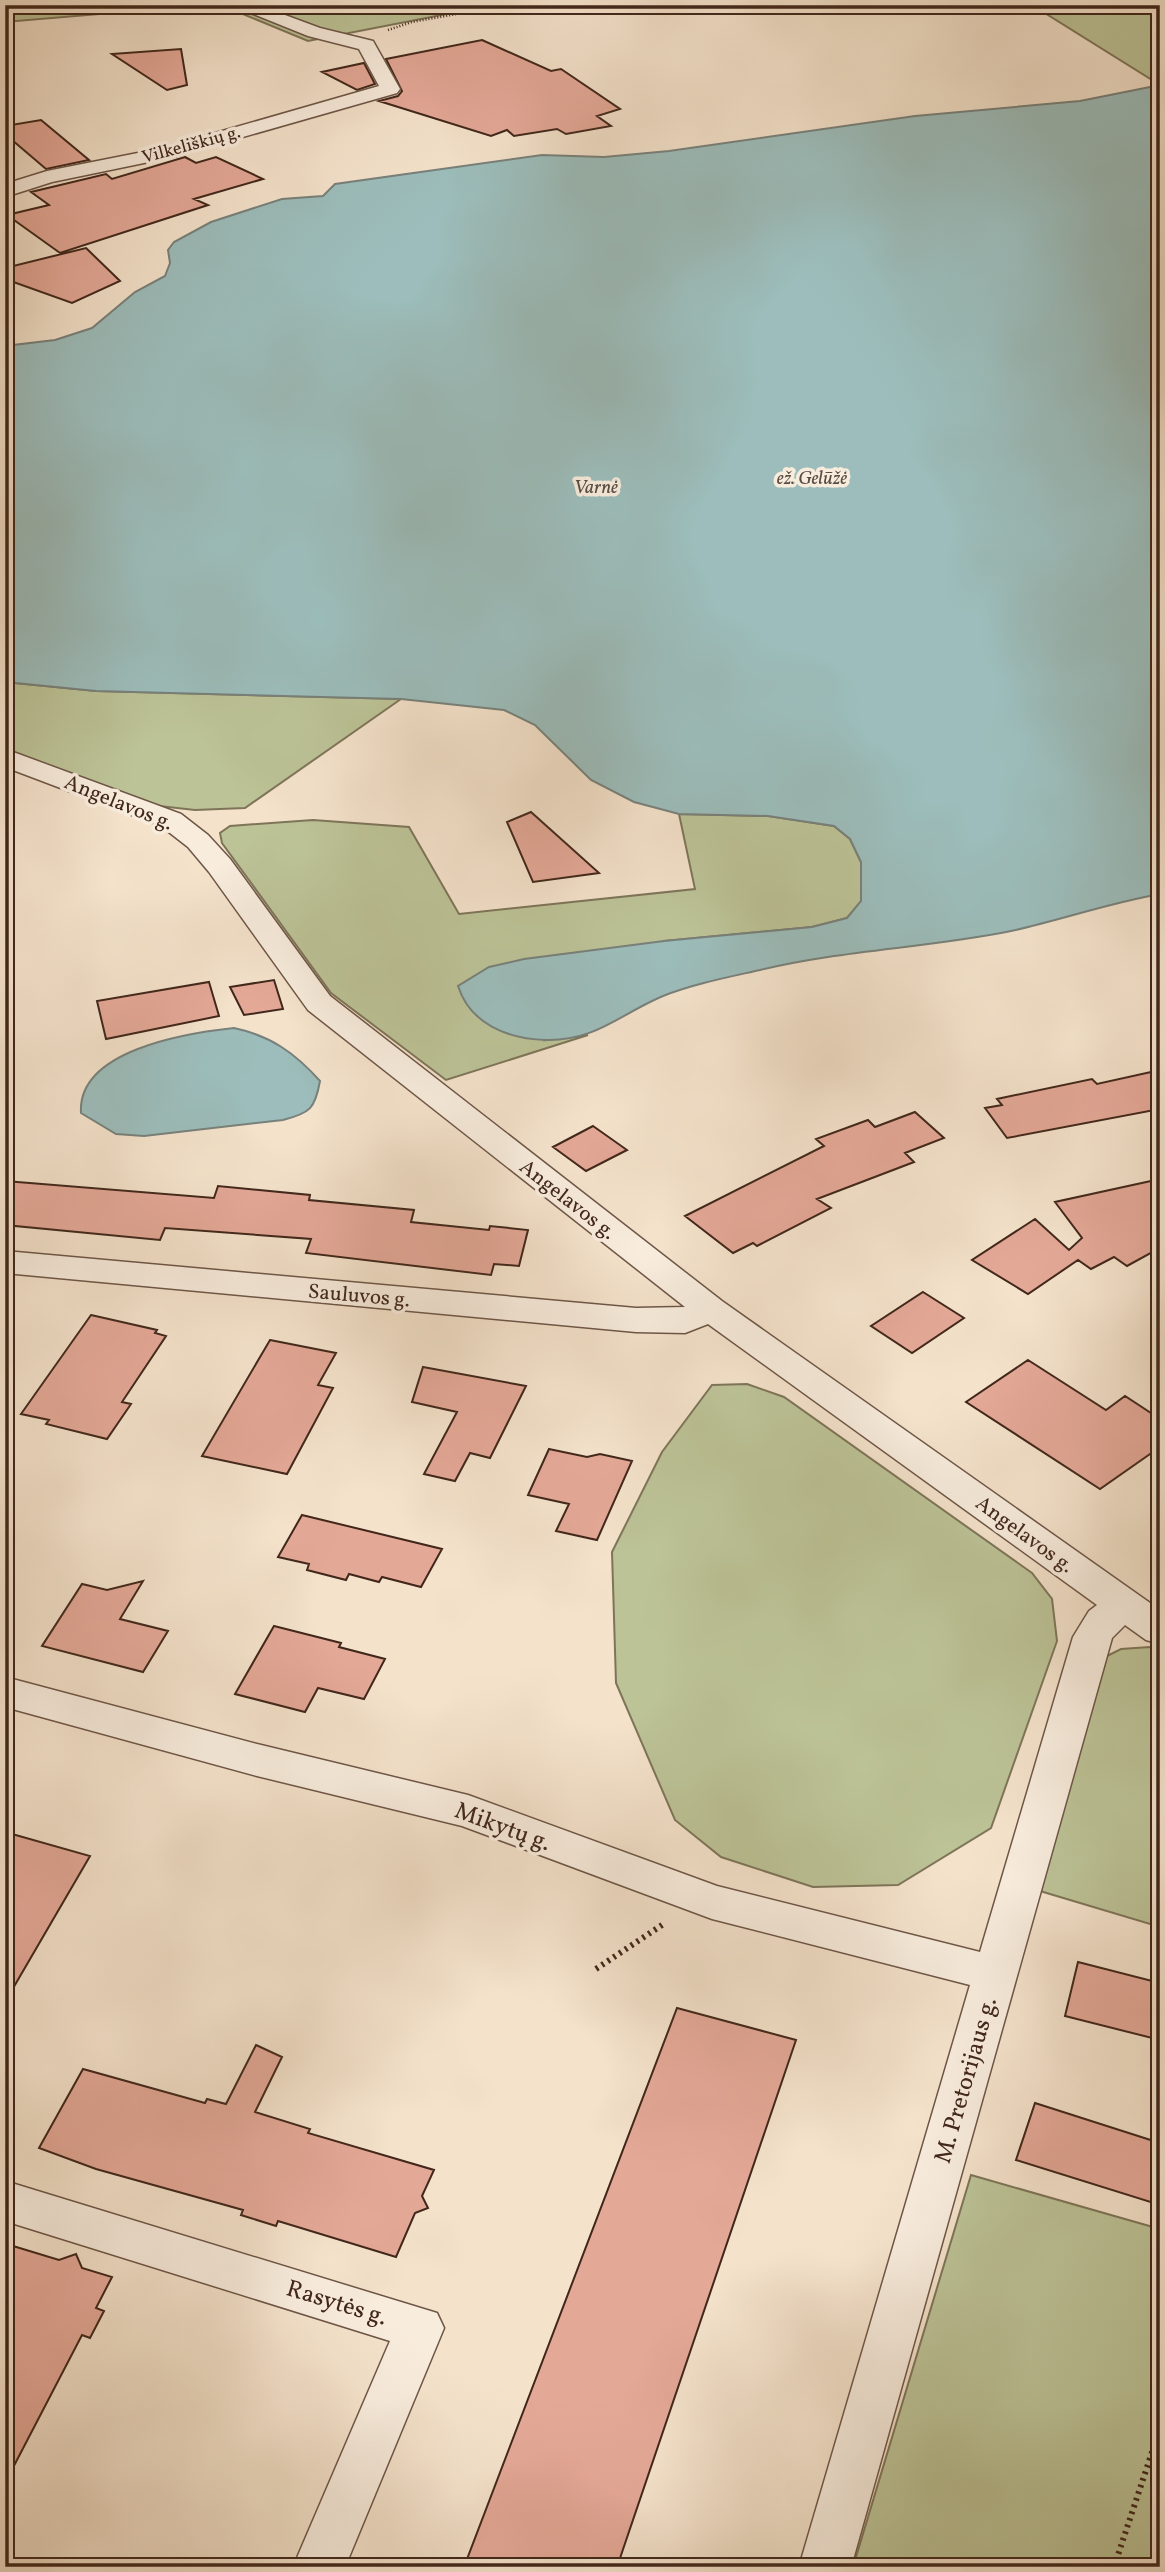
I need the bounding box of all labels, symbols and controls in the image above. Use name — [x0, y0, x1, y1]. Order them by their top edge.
street label: Vilkeliškių g. — [139, 120, 244, 171]
water label: ež. Gelūžė — [777, 466, 847, 492]
water label: Varnė — [574, 475, 618, 501]
street label: Angelavos g. — [60, 768, 177, 838]
street label: Angelavos g. — [513, 1153, 621, 1247]
street label: Sauluvos g. — [307, 1278, 411, 1315]
street label: Angelavos g. — [969, 1490, 1079, 1581]
street label: Mikytų g. — [449, 1795, 555, 1861]
street label: M. Pretorijaus g. — [927, 1993, 1007, 2168]
street label: Rasytės g. — [282, 2272, 391, 2335]

